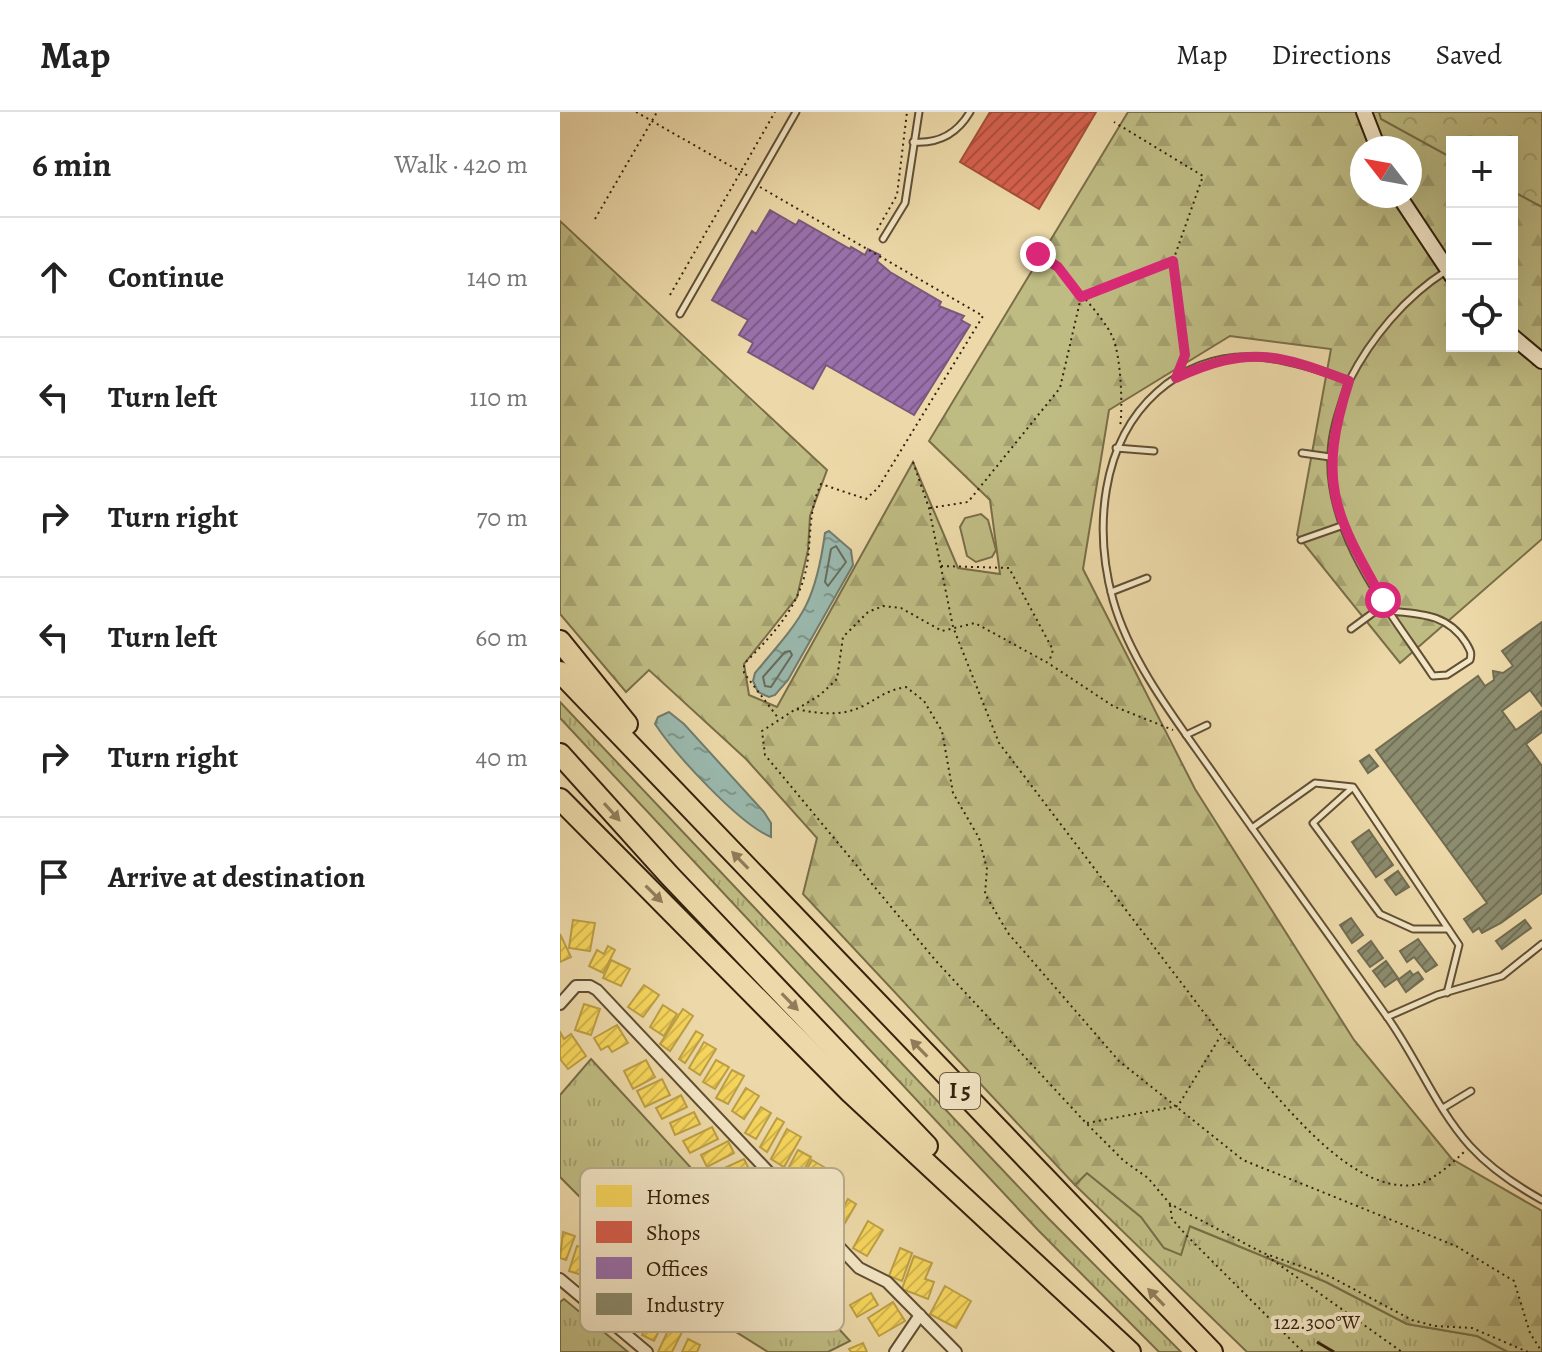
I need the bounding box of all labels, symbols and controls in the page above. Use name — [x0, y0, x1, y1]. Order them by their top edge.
text: Map — [40, 29, 110, 81]
text: Map — [1176, 36, 1227, 74]
text: Directions — [1271, 36, 1392, 74]
text: Saved — [1436, 36, 1502, 74]
north arrow — [1350, 136, 1422, 208]
map controls — [1446, 136, 1518, 352]
button: + — [1446, 136, 1518, 208]
text: 6 min — [32, 141, 111, 188]
text: Walk · 420 m — [394, 147, 528, 182]
button: − — [1446, 208, 1518, 280]
route end — [1020, 236, 1056, 272]
icon: ahead — [32, 255, 76, 299]
text: Continue — [108, 257, 224, 297]
text: 140 m — [467, 260, 528, 295]
button: locate — [1446, 280, 1518, 352]
icon: left — [32, 375, 76, 419]
text: Turn left — [108, 377, 217, 417]
text: 110 m — [470, 380, 528, 415]
icon: right — [32, 495, 76, 539]
text: Turn right — [108, 497, 238, 537]
text: 70 m — [476, 500, 528, 535]
route start — [1365, 582, 1401, 618]
icon: left — [32, 615, 76, 659]
text: Turn left — [108, 617, 217, 657]
text: 60 m — [475, 620, 528, 655]
icon: right — [32, 735, 76, 779]
text: Turn right — [108, 737, 238, 777]
text: 40 m — [476, 740, 528, 775]
one-way arrow — [603, 802, 621, 821]
one-way arrow — [732, 851, 750, 870]
icon: arrive — [32, 855, 76, 899]
text: Arrive at destination — [108, 857, 365, 897]
one-way arrow — [644, 884, 663, 903]
one-way arrow — [780, 992, 798, 1011]
one-way arrow — [911, 1039, 929, 1058]
road number: I 5 — [940, 1073, 980, 1109]
legend — [580, 1168, 844, 1332]
text: Homes — [646, 1182, 710, 1212]
text: Shops — [646, 1218, 701, 1248]
text: Offices — [646, 1254, 708, 1284]
one-way arrow — [1148, 1288, 1166, 1307]
text: Industry — [646, 1290, 724, 1320]
text: 122.300°W — [1274, 1309, 1360, 1336]

